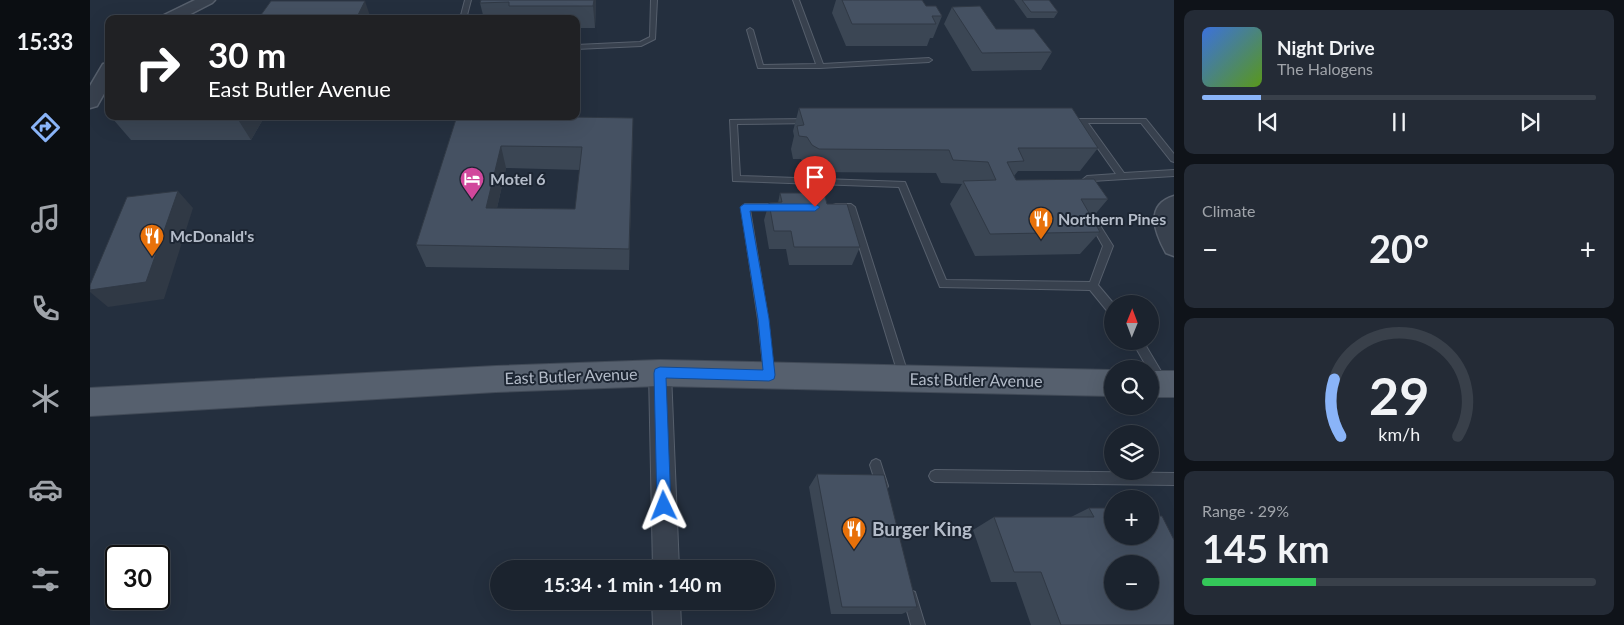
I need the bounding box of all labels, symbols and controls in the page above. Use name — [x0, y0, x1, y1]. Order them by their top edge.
text: 15:33 — [17, 28, 73, 55]
text: 30 m — [208, 33, 286, 75]
icon: right — [125, 35, 190, 100]
text: Night Drive — [1277, 36, 1375, 59]
text: The Halogens — [1277, 59, 1373, 78]
text: East Butler Avenue — [208, 75, 391, 102]
icon: previous — [1254, 108, 1282, 136]
icon: pause — [1385, 108, 1413, 136]
icon: next — [1516, 108, 1544, 136]
icon: directions — [28, 110, 63, 145]
pin — [794, 156, 836, 207]
icon: arrive — [801, 163, 829, 191]
hotel icon: Motel 6 — [459, 166, 485, 200]
place label: Motel 6 — [490, 169, 545, 188]
icon: music — [28, 201, 63, 236]
text: Climate — [1202, 201, 1255, 220]
restaurant icon: Northern Pines — [1028, 206, 1054, 240]
place label: Northern Pines — [1058, 209, 1166, 228]
restaurant icon: McDonald's — [139, 223, 165, 257]
text: 20° — [1369, 225, 1429, 271]
place label: McDonald's — [170, 226, 254, 245]
text: − — [1202, 232, 1218, 266]
text: + — [1580, 232, 1596, 266]
icon: phone — [28, 291, 63, 326]
north arrow — [1104, 295, 1159, 350]
map controls — [1104, 295, 1159, 610]
button: search — [1104, 360, 1159, 415]
street label: East Butler Avenue — [504, 364, 638, 387]
text: 29 — [1369, 364, 1429, 426]
street label: East Butler Avenue — [909, 369, 1043, 390]
icon: climate — [28, 381, 63, 416]
text: km/h — [1378, 423, 1420, 445]
button: layers — [1104, 425, 1159, 480]
icon: car — [28, 472, 63, 507]
position arrow — [637, 479, 689, 531]
button: + — [1104, 490, 1159, 545]
text: Range · 29% — [1202, 501, 1289, 520]
restaurant icon: Burger King — [841, 516, 867, 550]
place label: Burger King — [872, 517, 972, 540]
text: 145 km — [1202, 525, 1330, 571]
speed limit sign: 30 — [105, 545, 170, 610]
button: − — [1104, 555, 1159, 610]
icon: filters — [28, 562, 63, 597]
text: 15:34 · 1 min · 140 m — [543, 573, 722, 596]

